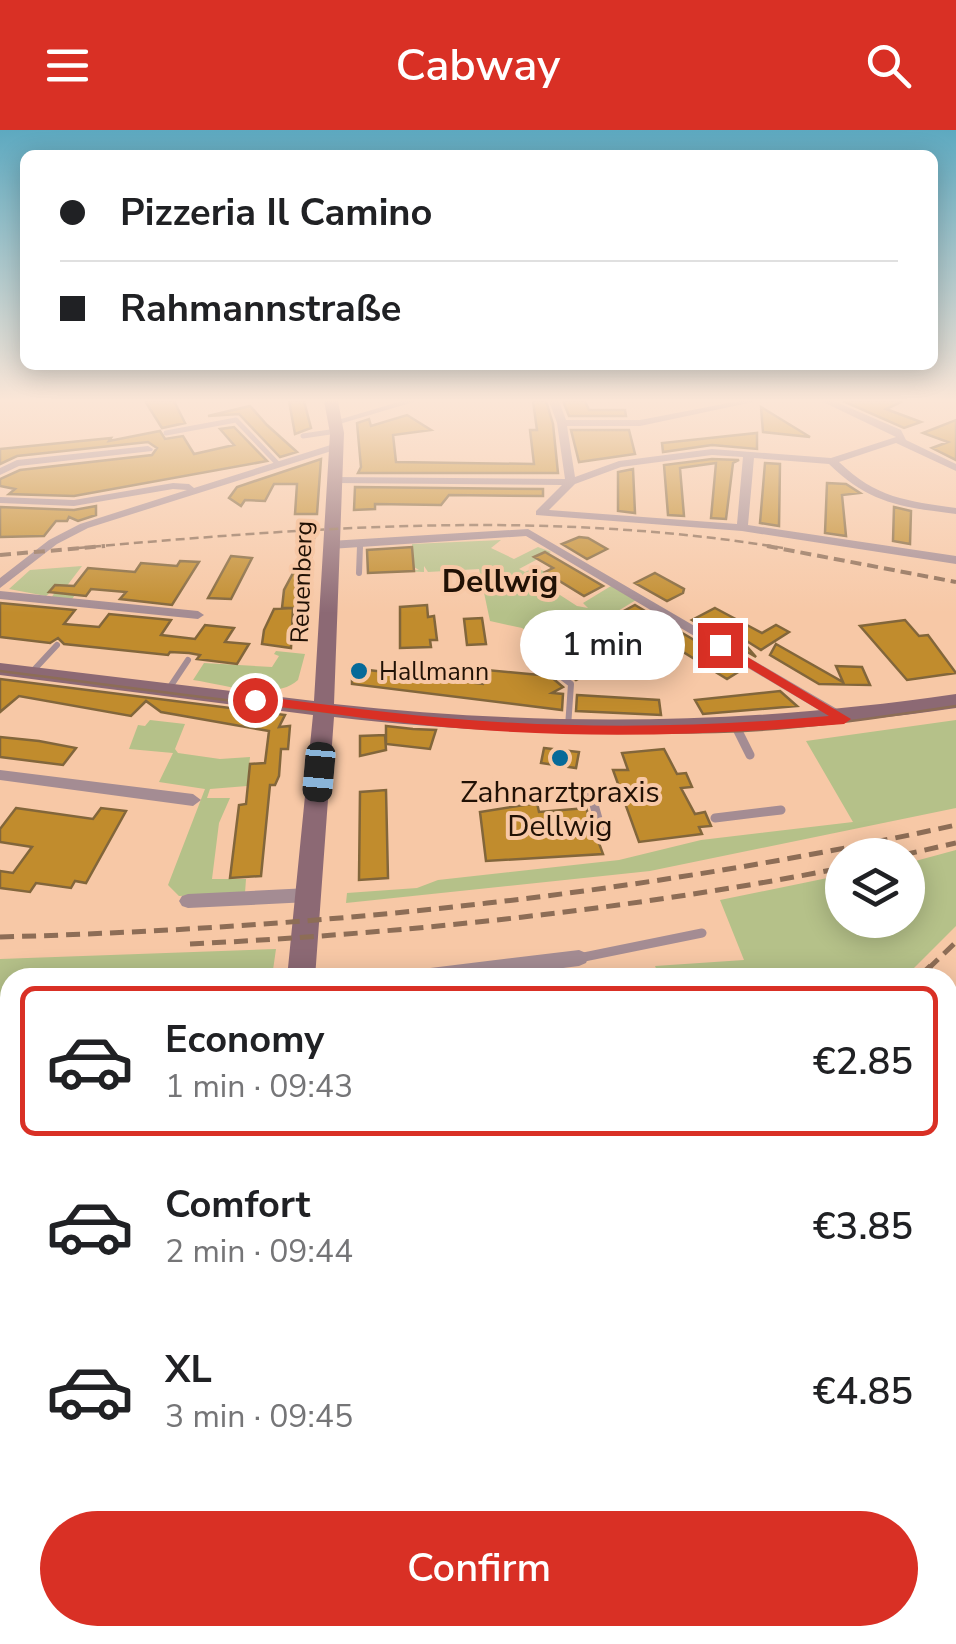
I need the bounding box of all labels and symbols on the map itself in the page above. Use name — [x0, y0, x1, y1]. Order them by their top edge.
street label: Reuenberg — [283, 520, 321, 644]
district label: Dellwig — [442, 560, 558, 603]
callout: 1 min — [520, 610, 685, 680]
route end — [698, 623, 743, 668]
place label: Hallmann — [379, 655, 489, 689]
marker: Hallmann — [348, 660, 370, 682]
route start — [233, 678, 278, 723]
car — [301, 741, 337, 803]
marker: Zahnarztpraxis Dellwig — [549, 747, 571, 769]
place label: Zahnarztpraxis Dellwig — [460, 772, 660, 847]

